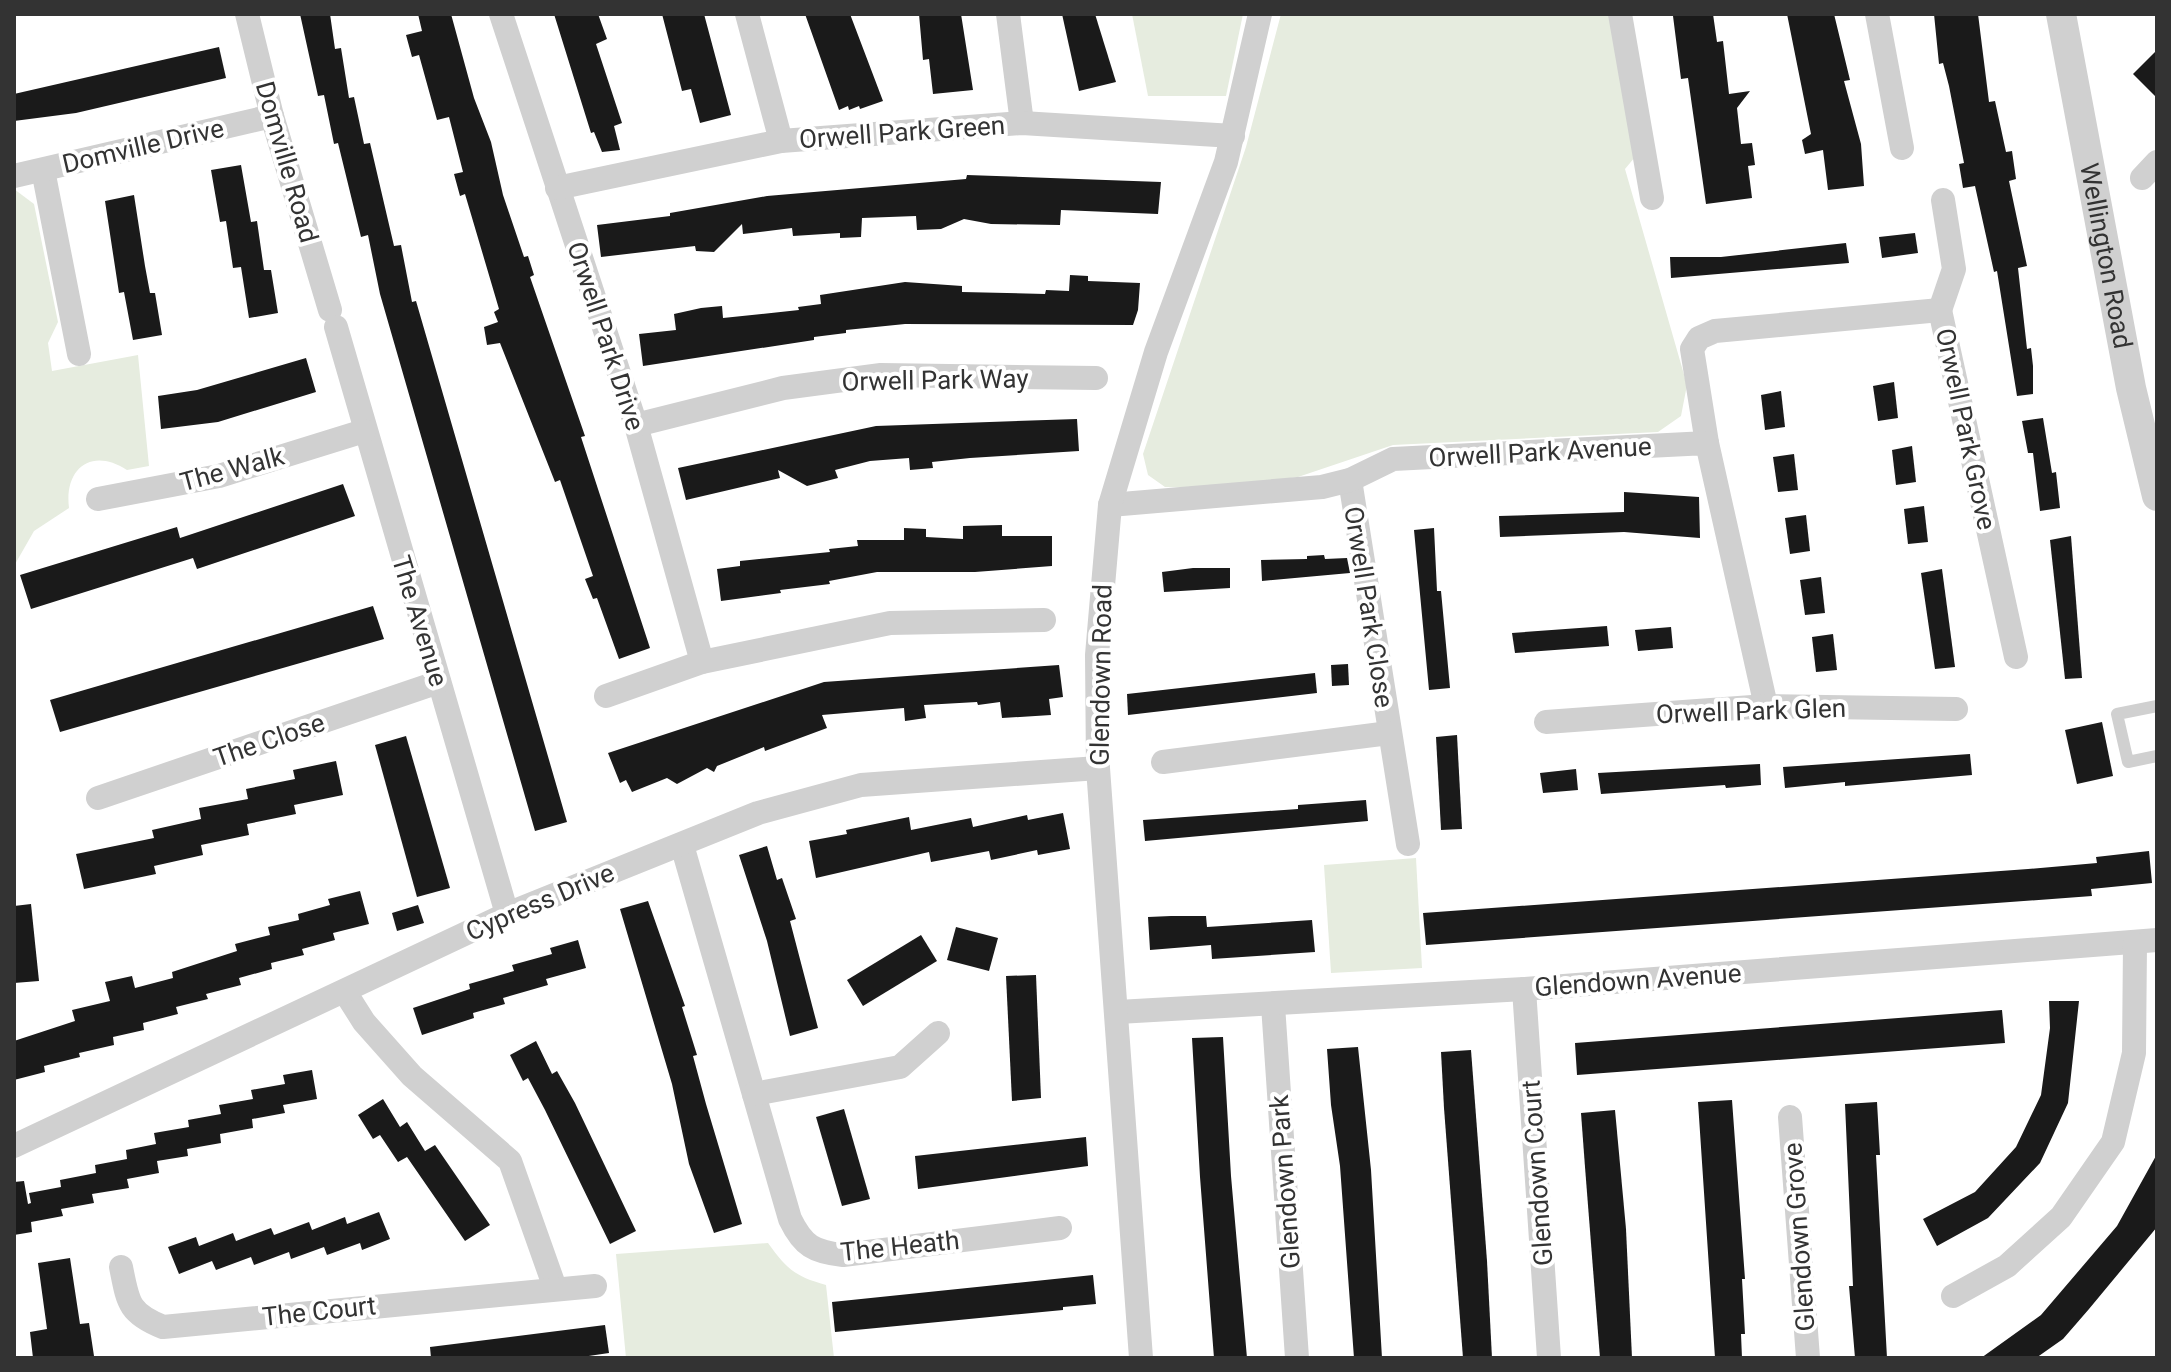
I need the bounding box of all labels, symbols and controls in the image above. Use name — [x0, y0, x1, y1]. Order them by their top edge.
street label: Domville Road — [250, 78, 324, 246]
street label: Orwell Park Green — [798, 110, 1006, 154]
street label: Domville Drive — [59, 113, 227, 179]
street label: Wellington Road — [2074, 161, 2138, 351]
street label: Orwell Park Drive — [561, 238, 651, 434]
street label: Orwell Park Grove — [1930, 325, 2002, 533]
street label: Orwell Park Way — [841, 363, 1029, 397]
street label: Orwell Park Avenue — [1428, 431, 1652, 473]
street label: The Walk — [177, 441, 288, 497]
street label: Orwell Park Close — [1338, 504, 1400, 710]
street label: The Avenue — [386, 552, 454, 690]
street label: Glendown Road — [1084, 584, 1118, 766]
street label: Orwell Park Glen — [1655, 693, 1847, 729]
street label: The Close — [210, 707, 328, 773]
street label: Cypress Drive — [461, 857, 619, 947]
street label: Glendown Avenue — [1534, 958, 1742, 1002]
street label: Glendown Court — [1516, 1079, 1558, 1267]
street label: Glendown Park — [1264, 1093, 1306, 1270]
street label: Glendown Grove — [1777, 1142, 1821, 1332]
street label: The Heath — [839, 1225, 961, 1267]
street label: The Court — [261, 1290, 377, 1332]

